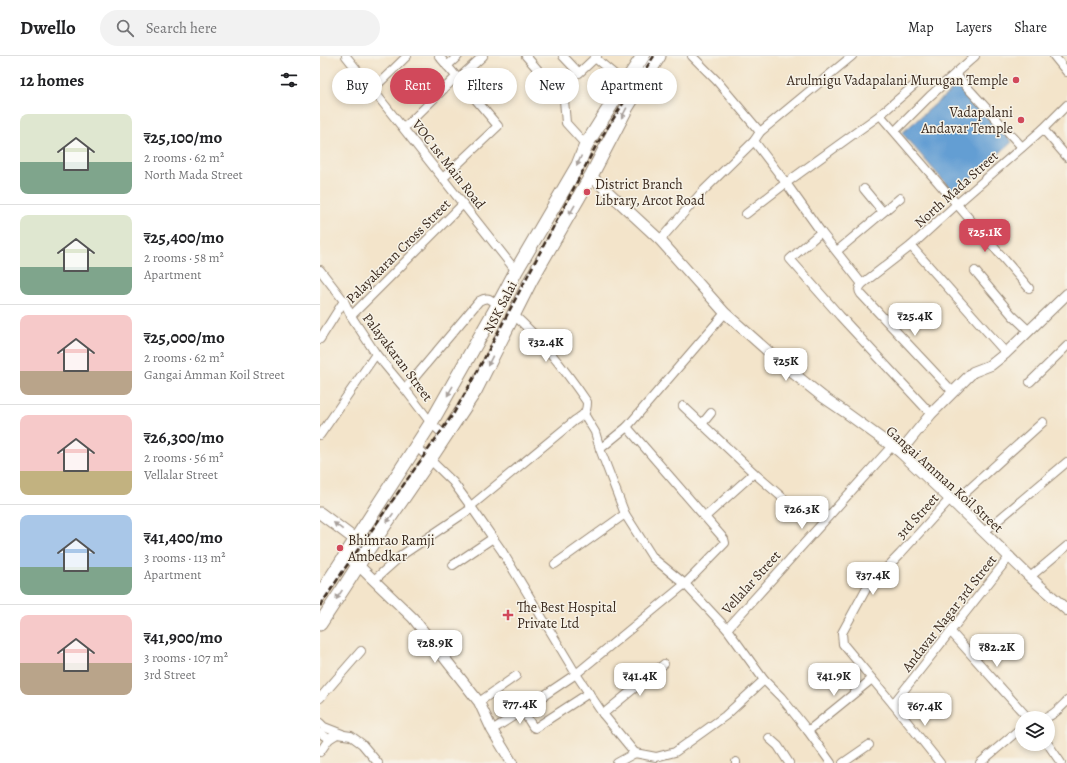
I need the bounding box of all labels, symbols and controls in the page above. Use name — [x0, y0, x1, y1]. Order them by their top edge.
search box — [100, 10, 380, 46]
text: Dwello — [20, 15, 76, 41]
icon: search — [114, 17, 136, 39]
text: Search here — [146, 18, 217, 38]
text: Map — [908, 18, 934, 37]
text: Layers — [956, 18, 992, 37]
text: Share — [1014, 18, 1047, 37]
chip: Buy — [332, 68, 382, 104]
chip: Rent — [390, 68, 445, 104]
chip: Filters — [453, 68, 517, 104]
chip: New — [525, 68, 579, 104]
chip: Apartment — [587, 68, 677, 104]
text: 12 homes — [20, 69, 84, 92]
icon: filters — [278, 69, 300, 91]
place label: Arulmigu Vadapalani Murugan Temple — [786, 71, 1008, 90]
marker: Arulmigu Vadapalani Murugan Temple — [1011, 75, 1021, 85]
place label: Vadapalani Andavar Temple — [920, 103, 1013, 138]
one-way arrow — [621, 108, 627, 119]
street label: VOC 1st Main Road — [407, 115, 490, 213]
marker: Vadapalani Andavar Temple — [1016, 115, 1026, 125]
text: ₹25,100/mo — [144, 126, 222, 149]
icon: home — [52, 130, 100, 178]
street label: North Mada Street — [910, 146, 1003, 232]
text: 2 rooms · 62 m² — [144, 149, 224, 166]
one-way arrow — [576, 155, 583, 167]
text: North Mada Street — [144, 166, 243, 183]
place label: District Branch Library, Arcot Road — [595, 175, 705, 210]
marker: District Branch Library, Arcot Road — [582, 187, 592, 197]
street label: Palayakaran Cross Street — [342, 195, 455, 308]
one-way arrow — [568, 204, 575, 216]
pin: ₹25.1K — [952, 219, 1018, 253]
text: ₹25.1K — [968, 223, 1002, 240]
text: ₹25,400/mo — [144, 226, 224, 249]
icon: home — [52, 231, 100, 279]
text: 2 rooms · 58 m² — [144, 249, 224, 266]
text: Apartment — [144, 266, 202, 283]
street label: NSK Salai — [479, 278, 522, 337]
pin: ₹25.4K — [882, 303, 948, 337]
text: ₹25.4K — [898, 307, 932, 324]
street label: Palayakaran Street — [358, 309, 437, 406]
text: ₹25,000/mo — [144, 326, 225, 349]
pin: ₹32.4K — [513, 329, 579, 363]
icon: home — [52, 331, 100, 379]
text: ₹32.4K — [529, 333, 563, 350]
pin: ₹25K — [762, 348, 810, 382]
text: 2 rooms · 62 m² — [144, 349, 224, 366]
text: ₹25K — [773, 352, 799, 369]
one-way arrow — [487, 355, 493, 367]
text: Gangai Amman Koil Street — [144, 366, 285, 383]
one-way arrow — [446, 385, 453, 397]
street label: Gangai Amman Koil Street — [882, 422, 1008, 537]
text: ₹26,300/mo — [144, 426, 224, 449]
icon: home — [52, 431, 100, 479]
text: 2 rooms · 56 m² — [144, 449, 224, 466]
text: Vellalar Street — [144, 466, 218, 483]
street label: 3rd Street — [892, 489, 943, 543]
pin: ₹26.3K — [769, 496, 835, 530]
text: ₹26.3K — [785, 500, 819, 517]
one-way arrow — [386, 512, 394, 523]
one-way arrow — [333, 522, 343, 530]
text: ₹41,400/mo — [144, 526, 223, 549]
icon: home — [52, 531, 100, 579]
place label: Bhimrao Ramji Ambedkar — [347, 531, 435, 566]
marker: Bhimrao Ramji Ambedkar — [335, 543, 345, 553]
street label: Vellalar Street — [717, 546, 785, 619]
text: 3 rooms · 113 m² — [144, 549, 226, 566]
street label: Andavar Nagar 3rd Street — [897, 551, 1001, 677]
pin: ₹37.4K — [840, 562, 906, 596]
text: Apartment — [144, 566, 202, 583]
text: ₹37.4K — [856, 566, 890, 583]
one-way arrow — [336, 589, 343, 601]
place label: The Best Hospital Private Ltd — [517, 598, 617, 633]
marker: The Best Hospital Private Ltd — [502, 609, 514, 621]
text: ₹41,900/mo — [144, 626, 223, 649]
pin: ₹28.9K — [402, 630, 468, 664]
icon: home — [52, 631, 100, 679]
text: ₹28.9K — [417, 634, 453, 651]
pin: ₹82.2K — [964, 634, 1030, 668]
text: ₹82.2K — [979, 638, 1015, 655]
text: 3 rooms · 107 m² — [144, 649, 228, 666]
pin: ₹41.4K — [607, 663, 673, 697]
pin: ₹41.9K — [801, 663, 867, 697]
text: 3rd Street — [144, 666, 196, 683]
text: ₹41.4K — [623, 667, 657, 684]
text: ₹41.9K — [817, 667, 851, 684]
pin: ₹77.4K — [487, 691, 553, 725]
pin: ₹67.4K — [892, 693, 958, 727]
text: ₹77.4K — [503, 695, 537, 712]
text: ₹67.4K — [908, 697, 942, 714]
map controls — [1015, 711, 1055, 751]
button: layers — [1015, 711, 1055, 751]

